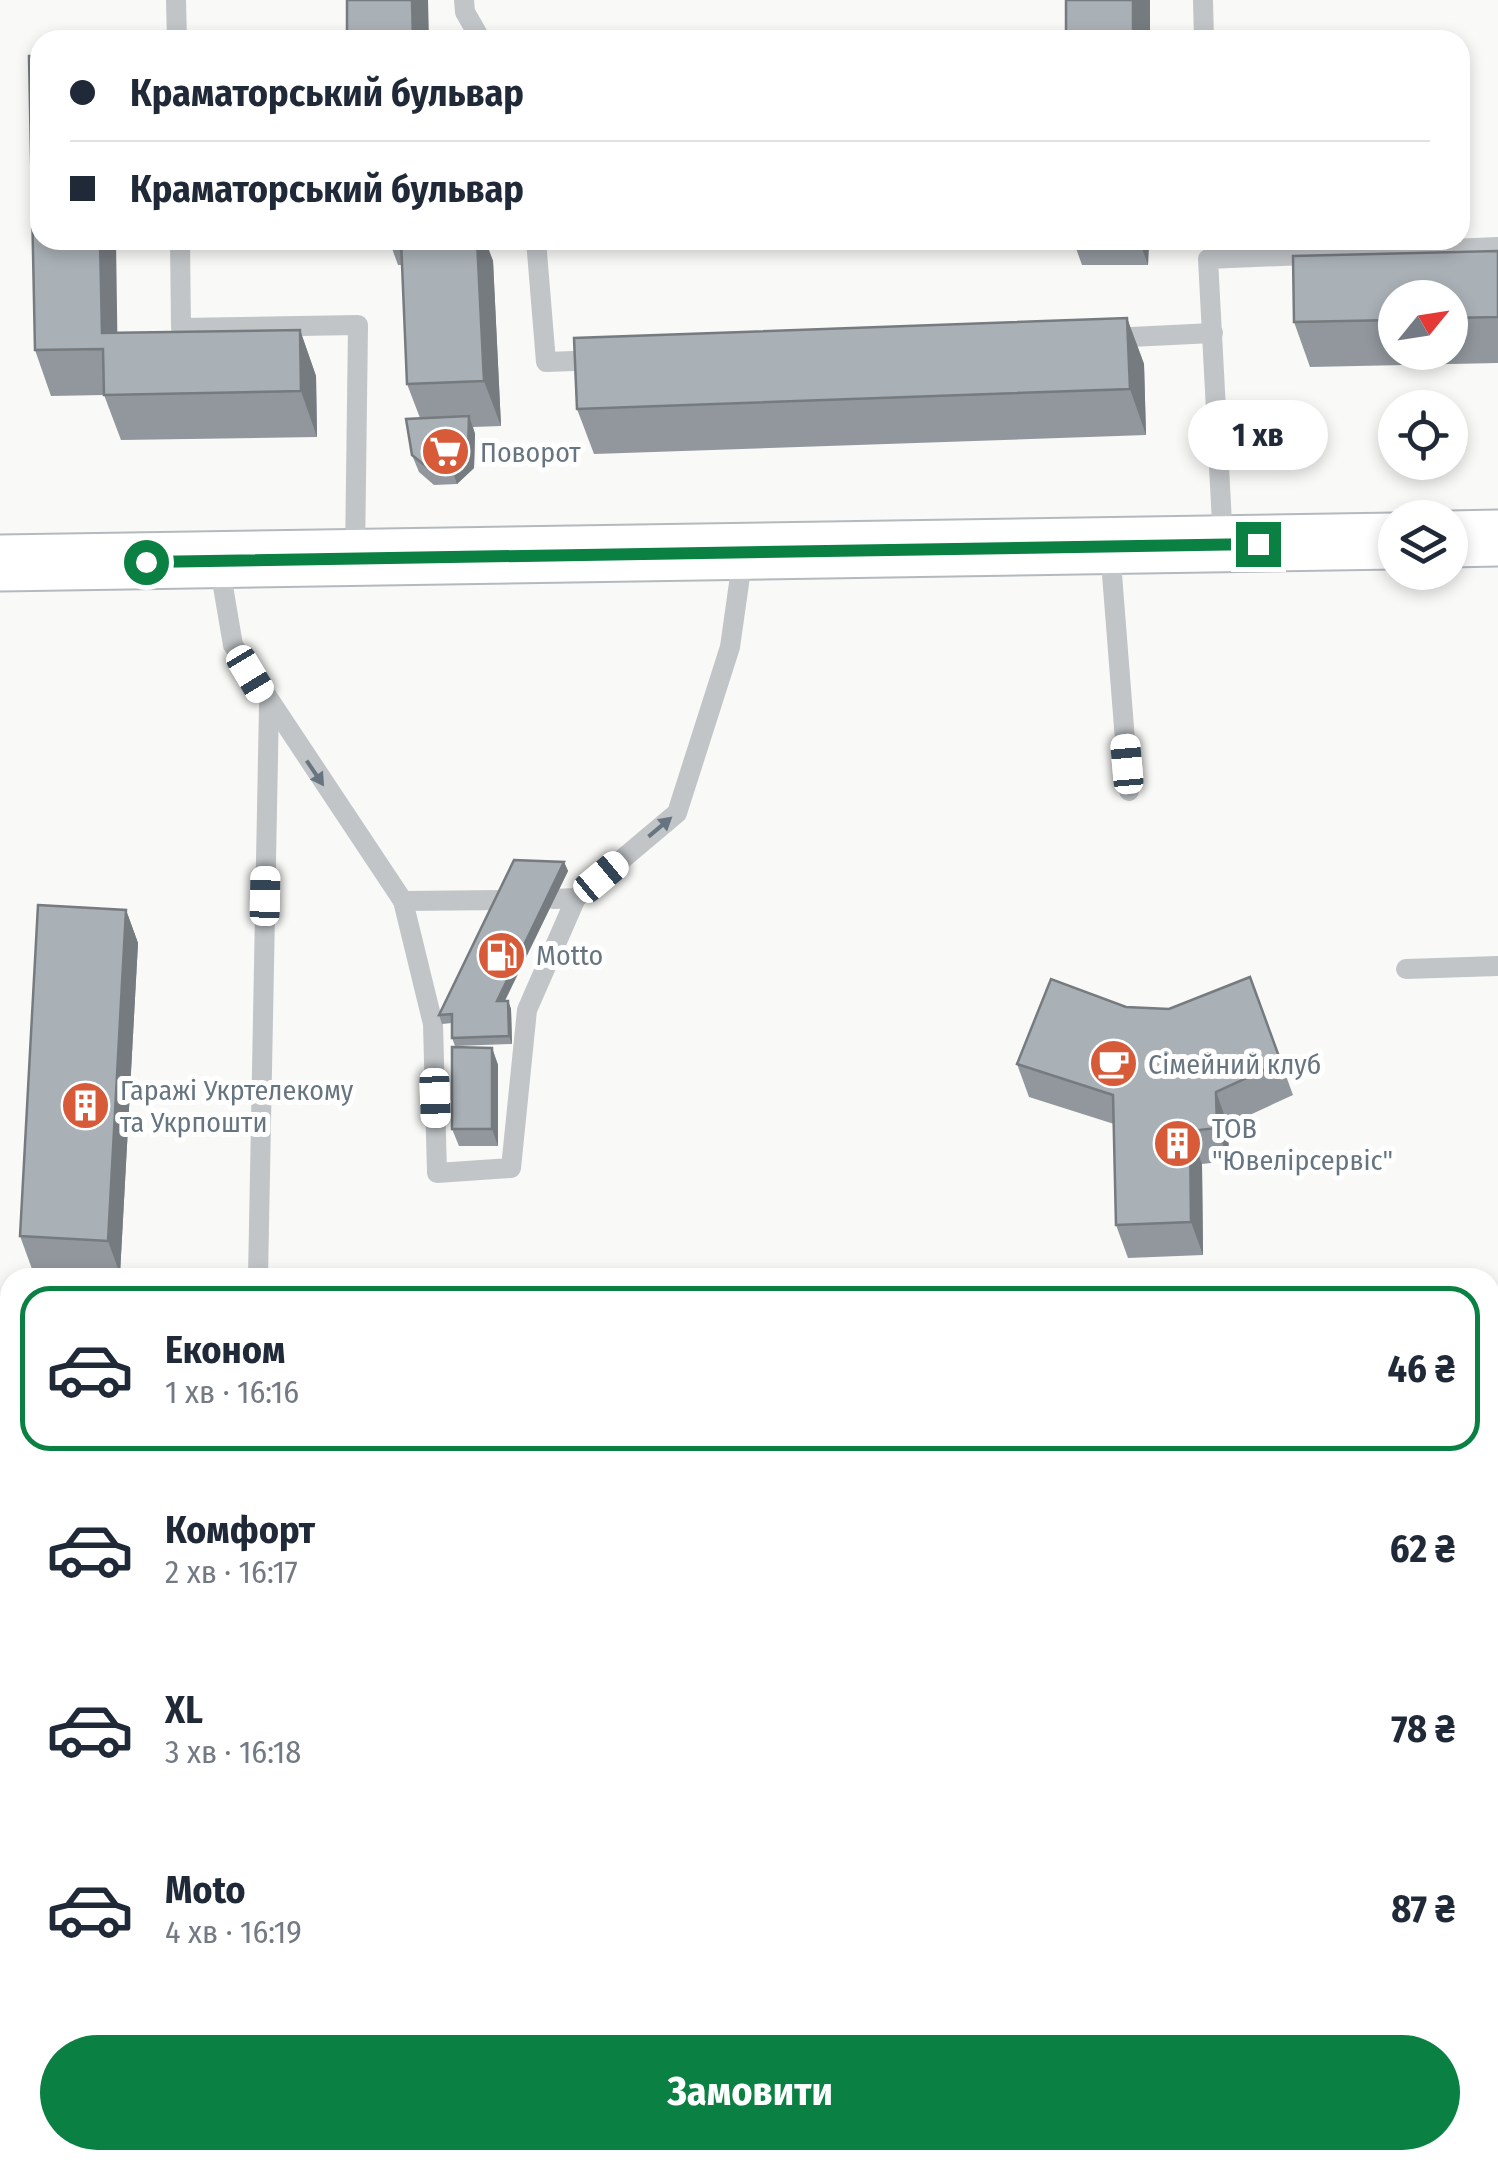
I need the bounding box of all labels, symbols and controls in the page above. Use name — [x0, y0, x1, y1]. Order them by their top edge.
text: Краматорський бульвар — [130, 70, 524, 116]
text: Краматорський бульвар — [130, 166, 524, 212]
north arrow — [1378, 280, 1468, 370]
map controls — [1378, 280, 1468, 590]
button: locate — [1378, 390, 1468, 480]
callout: 1 хв — [1188, 399, 1328, 469]
text: 1 хв — [1232, 416, 1284, 454]
supermarket icon: Поворот — [419, 426, 471, 478]
place label: Поворот — [480, 436, 581, 469]
button: layers — [1378, 500, 1468, 590]
route end — [1236, 522, 1281, 567]
route start — [124, 540, 169, 585]
car — [222, 641, 278, 707]
car — [1109, 733, 1145, 795]
one-way arrow — [305, 759, 324, 786]
one-way arrow — [648, 817, 673, 838]
car — [568, 846, 634, 908]
car — [249, 866, 281, 926]
fuel station icon: Motto — [475, 929, 527, 981]
place label: Motto — [536, 939, 603, 972]
cafe icon: Сімейний клуб — [1087, 1038, 1139, 1090]
place label: Сімейний клуб — [1148, 1048, 1321, 1081]
car — [419, 1067, 451, 1129]
place label: Гаражі Укртелекому та Укрпошти — [120, 1074, 354, 1139]
building icon: Гаражі Укртелекому та Укрпошти — [59, 1080, 111, 1132]
place label: ТОВ "Ювелірсервіс" — [1212, 1112, 1393, 1177]
building icon: ТОВ "Ювелірсервіс" — [1151, 1118, 1203, 1170]
icon: car — [45, 1324, 135, 1414]
text: Економ — [165, 1327, 285, 1373]
text: 46 ₴ — [1388, 1346, 1455, 1392]
text: 1 хв · 16:16 — [165, 1373, 299, 1411]
icon: car — [45, 1504, 135, 1594]
text: Комфорт — [165, 1507, 315, 1553]
text: 62 ₴ — [1390, 1526, 1455, 1572]
text: 2 хв · 16:17 — [165, 1553, 298, 1591]
icon: car — [45, 1684, 135, 1774]
text: XL — [165, 1687, 203, 1733]
text: 78 ₴ — [1391, 1706, 1455, 1752]
text: 3 хв · 16:18 — [165, 1733, 301, 1771]
icon: car — [45, 1864, 135, 1954]
text: Moto — [165, 1867, 246, 1913]
text: 87 ₴ — [1391, 1886, 1455, 1932]
text: 4 хв · 16:19 — [165, 1913, 302, 1951]
button: Замовити — [40, 2035, 1460, 2150]

